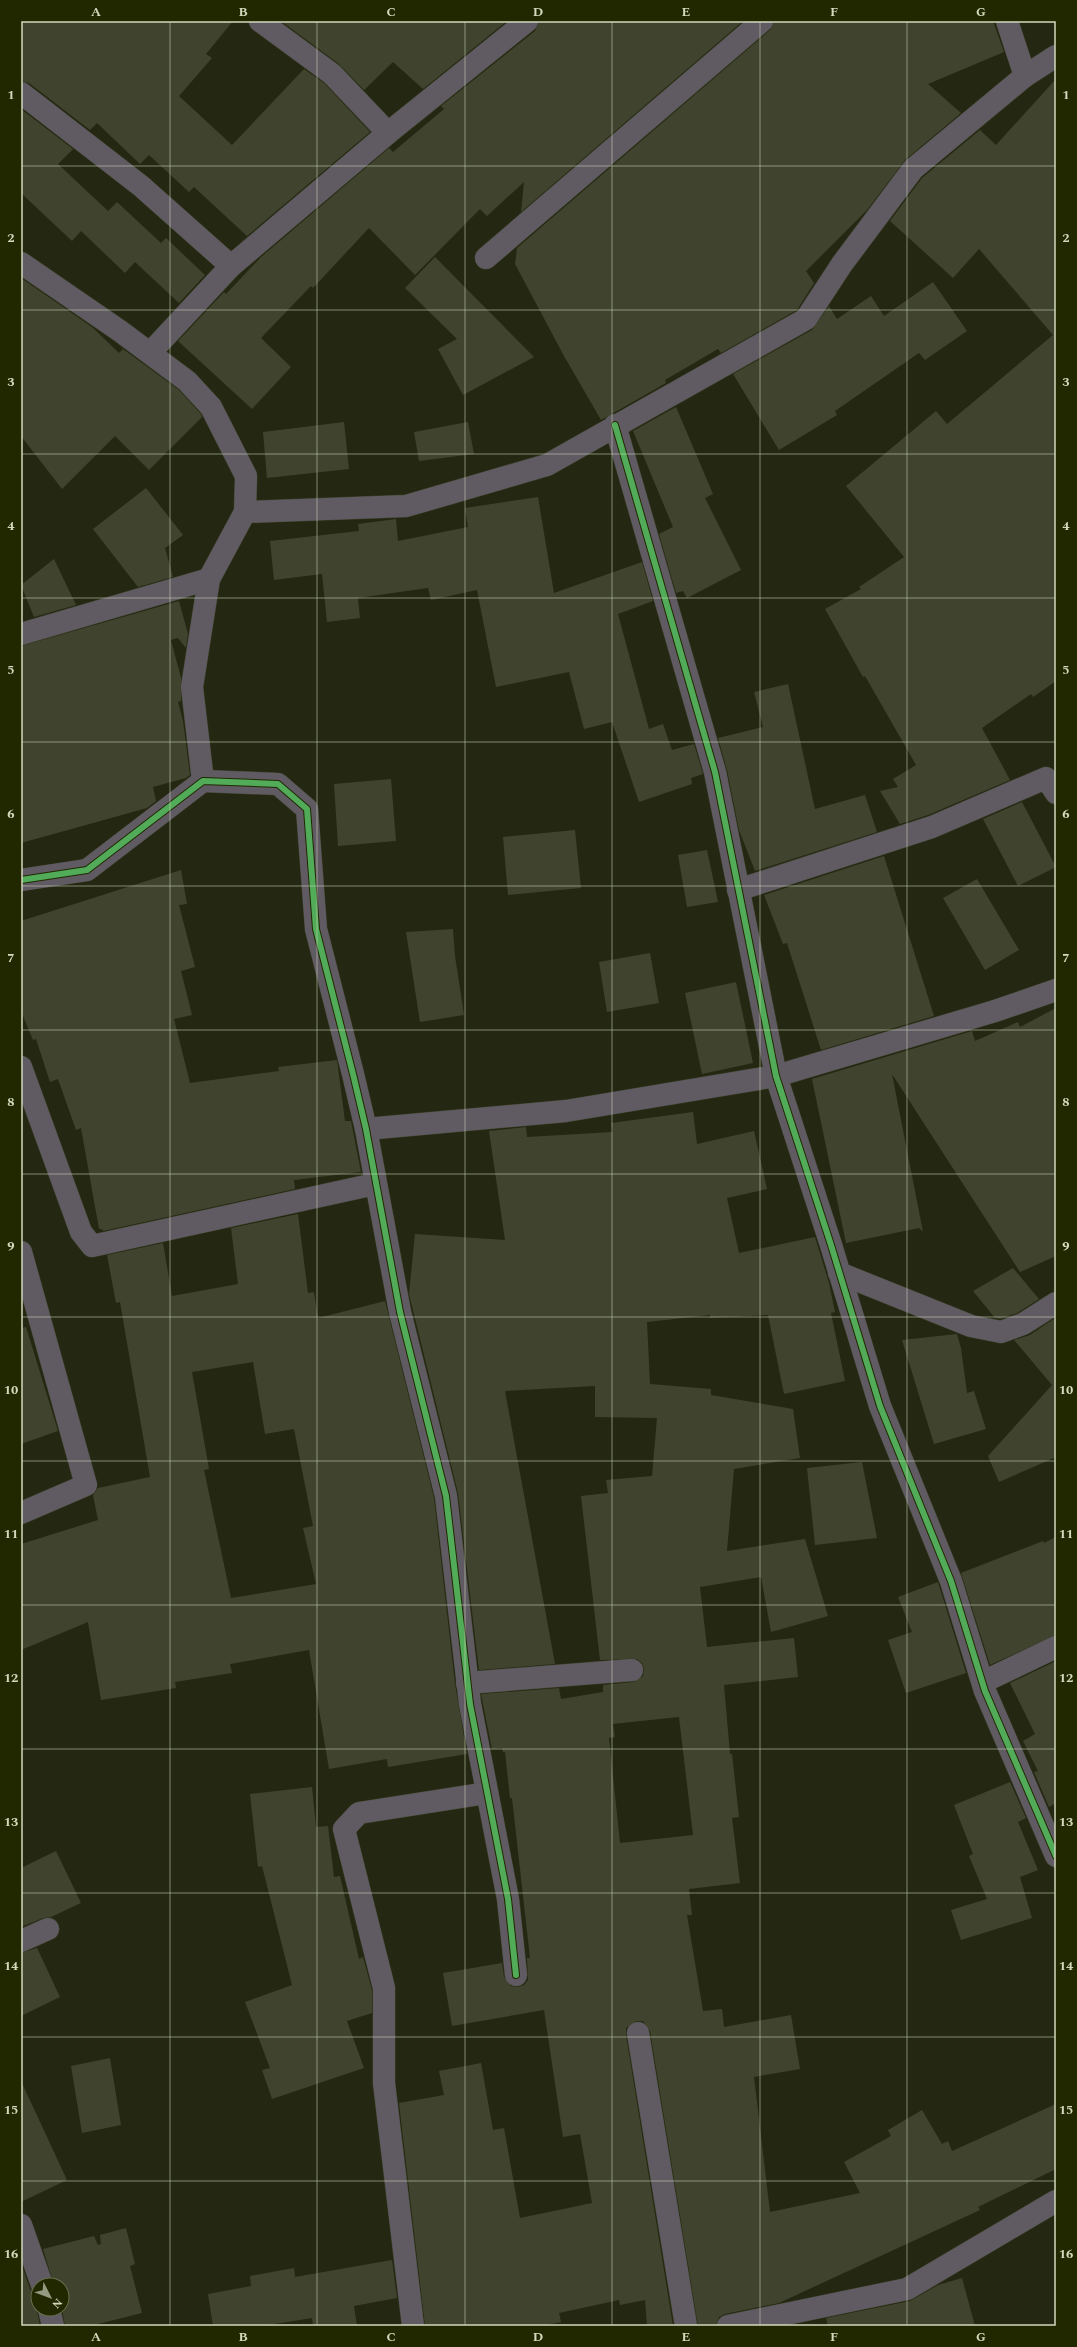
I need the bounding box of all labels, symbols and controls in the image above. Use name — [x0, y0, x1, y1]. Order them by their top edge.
text: A — [91, 2, 101, 22]
text: B — [238, 2, 248, 22]
text: C — [386, 2, 396, 22]
text: D — [533, 2, 543, 22]
text: E — [682, 2, 691, 22]
text: F — [830, 2, 838, 22]
text: G — [976, 2, 986, 22]
text: 1 — [7, 85, 15, 105]
text: 1 — [1062, 85, 1070, 105]
text: 2 — [7, 228, 15, 248]
text: 2 — [1062, 228, 1070, 248]
text: 3 — [7, 372, 15, 392]
text: 3 — [1062, 372, 1070, 392]
text: 4 — [7, 516, 15, 536]
text: 4 — [1062, 516, 1070, 536]
text: 5 — [7, 660, 15, 680]
text: 5 — [1062, 660, 1070, 680]
text: 6 — [7, 804, 15, 824]
text: 6 — [1062, 804, 1070, 824]
text: 7 — [7, 948, 15, 968]
text: 7 — [1062, 948, 1070, 968]
text: 8 — [7, 1092, 15, 1112]
text: 8 — [1062, 1092, 1070, 1112]
text: 9 — [7, 1236, 15, 1256]
text: 9 — [1062, 1236, 1070, 1256]
text: 10 — [4, 1380, 18, 1400]
text: 10 — [1059, 1380, 1073, 1400]
text: 11 — [4, 1524, 18, 1544]
text: 11 — [1059, 1524, 1073, 1544]
text: 12 — [4, 1668, 18, 1688]
text: 12 — [1059, 1668, 1073, 1688]
text: 13 — [4, 1812, 18, 1832]
text: 13 — [1059, 1812, 1073, 1832]
text: 14 — [4, 1956, 19, 1976]
text: 14 — [1059, 1956, 1074, 1976]
text: 15 — [4, 2100, 18, 2120]
text: 15 — [1059, 2100, 1073, 2120]
text: 16 — [4, 2244, 18, 2264]
text: 16 — [1059, 2244, 1073, 2264]
north arrow — [30, 2277, 70, 2317]
text: N — [48, 2294, 66, 2312]
text: A — [91, 2327, 101, 2347]
text: B — [238, 2327, 248, 2347]
text: C — [386, 2327, 396, 2347]
text: D — [533, 2327, 543, 2347]
text: E — [682, 2327, 691, 2347]
text: F — [830, 2327, 838, 2347]
text: G — [976, 2327, 986, 2347]

